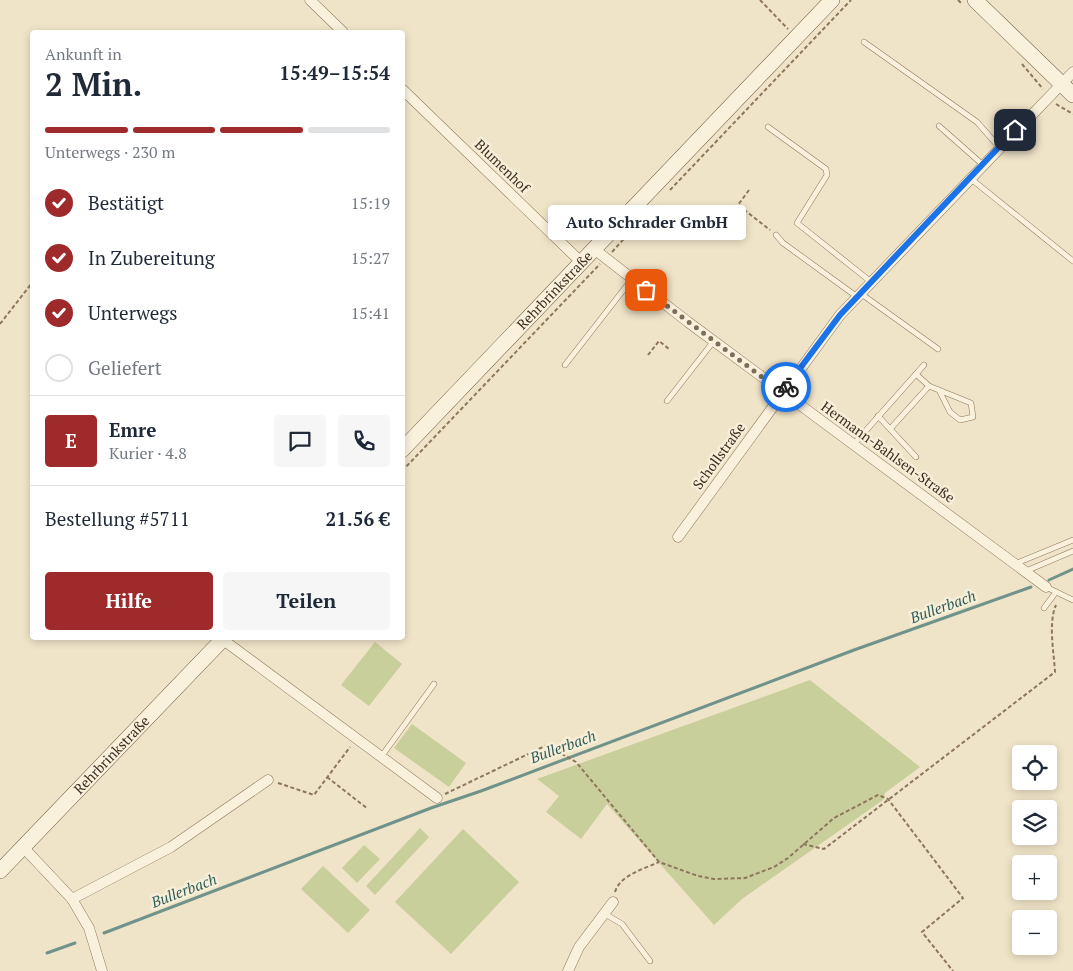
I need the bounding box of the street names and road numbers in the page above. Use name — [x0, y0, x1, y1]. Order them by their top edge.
street label: Blumenhof — [471, 135, 535, 197]
street label: Rehrbrinkstraße — [512, 246, 596, 333]
street label: Hermann-Bahlsen-Straße — [818, 397, 959, 507]
street label: Schollstraße — [688, 419, 749, 493]
street label: Rehrbrinkstraße — [69, 711, 153, 798]

